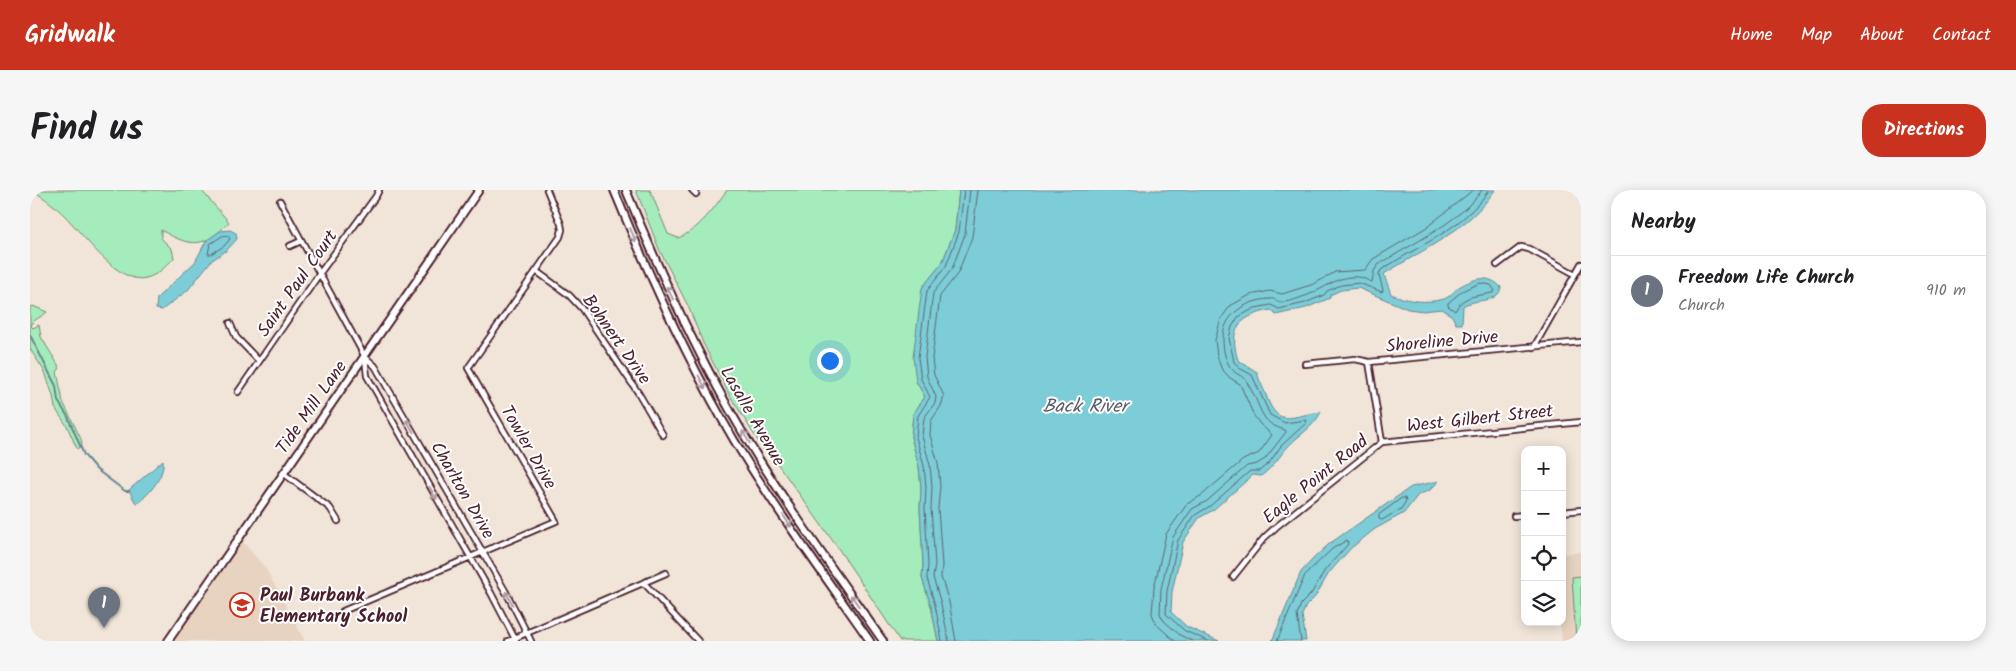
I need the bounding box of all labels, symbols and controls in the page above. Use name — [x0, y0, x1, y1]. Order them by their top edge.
text: Gridwalk — [25, 16, 115, 55]
text: Home — [1730, 21, 1773, 50]
text: Map — [1801, 21, 1832, 50]
text: About — [1860, 21, 1904, 50]
text: Contact — [1932, 21, 1991, 50]
text: Find us — [30, 102, 143, 158]
button: Directions — [1862, 104, 1986, 157]
text: Nearby — [1631, 206, 1696, 239]
street label: Saint Paul Court — [250, 223, 347, 343]
one-way arrow — [628, 227, 638, 242]
text: Freedom Life Church — [1678, 263, 1854, 293]
text: 1 — [1645, 278, 1649, 303]
text: 910 m — [1926, 278, 1966, 303]
one-way arrow — [664, 286, 674, 301]
street label: Bohnert Drive — [574, 289, 658, 391]
text: Church — [1678, 293, 1725, 318]
street label: Shoreline Drive — [1385, 323, 1499, 362]
your location — [817, 348, 843, 374]
street label: Tide Mill Lane — [269, 355, 355, 461]
street label: Lasalle Avenue — [711, 361, 792, 472]
one-way arrow — [698, 374, 707, 389]
water label: Back River — [1043, 392, 1131, 422]
street label: West Gilbert Street — [1406, 397, 1556, 442]
street label: Towler Drive — [492, 400, 564, 495]
one-way arrow — [405, 420, 415, 434]
street label: Eagle Point Road — [1257, 428, 1376, 532]
one-way arrow — [740, 430, 750, 444]
street label: Charlton Drive — [422, 436, 501, 545]
map controls — [1521, 446, 1566, 626]
button: + — [1521, 446, 1566, 491]
one-way arrow — [429, 485, 439, 499]
button: − — [1521, 491, 1566, 536]
one-way arrow — [782, 513, 792, 527]
button: locate — [1521, 536, 1566, 581]
button: layers — [1521, 581, 1566, 626]
place label: Paul Burbank Elementary School — [260, 582, 407, 632]
pin: 1 — [88, 587, 120, 628]
one-way arrow — [504, 590, 514, 605]
school or university icon: Paul Burbank Elementary School — [229, 592, 255, 618]
one-way arrow — [850, 594, 860, 608]

